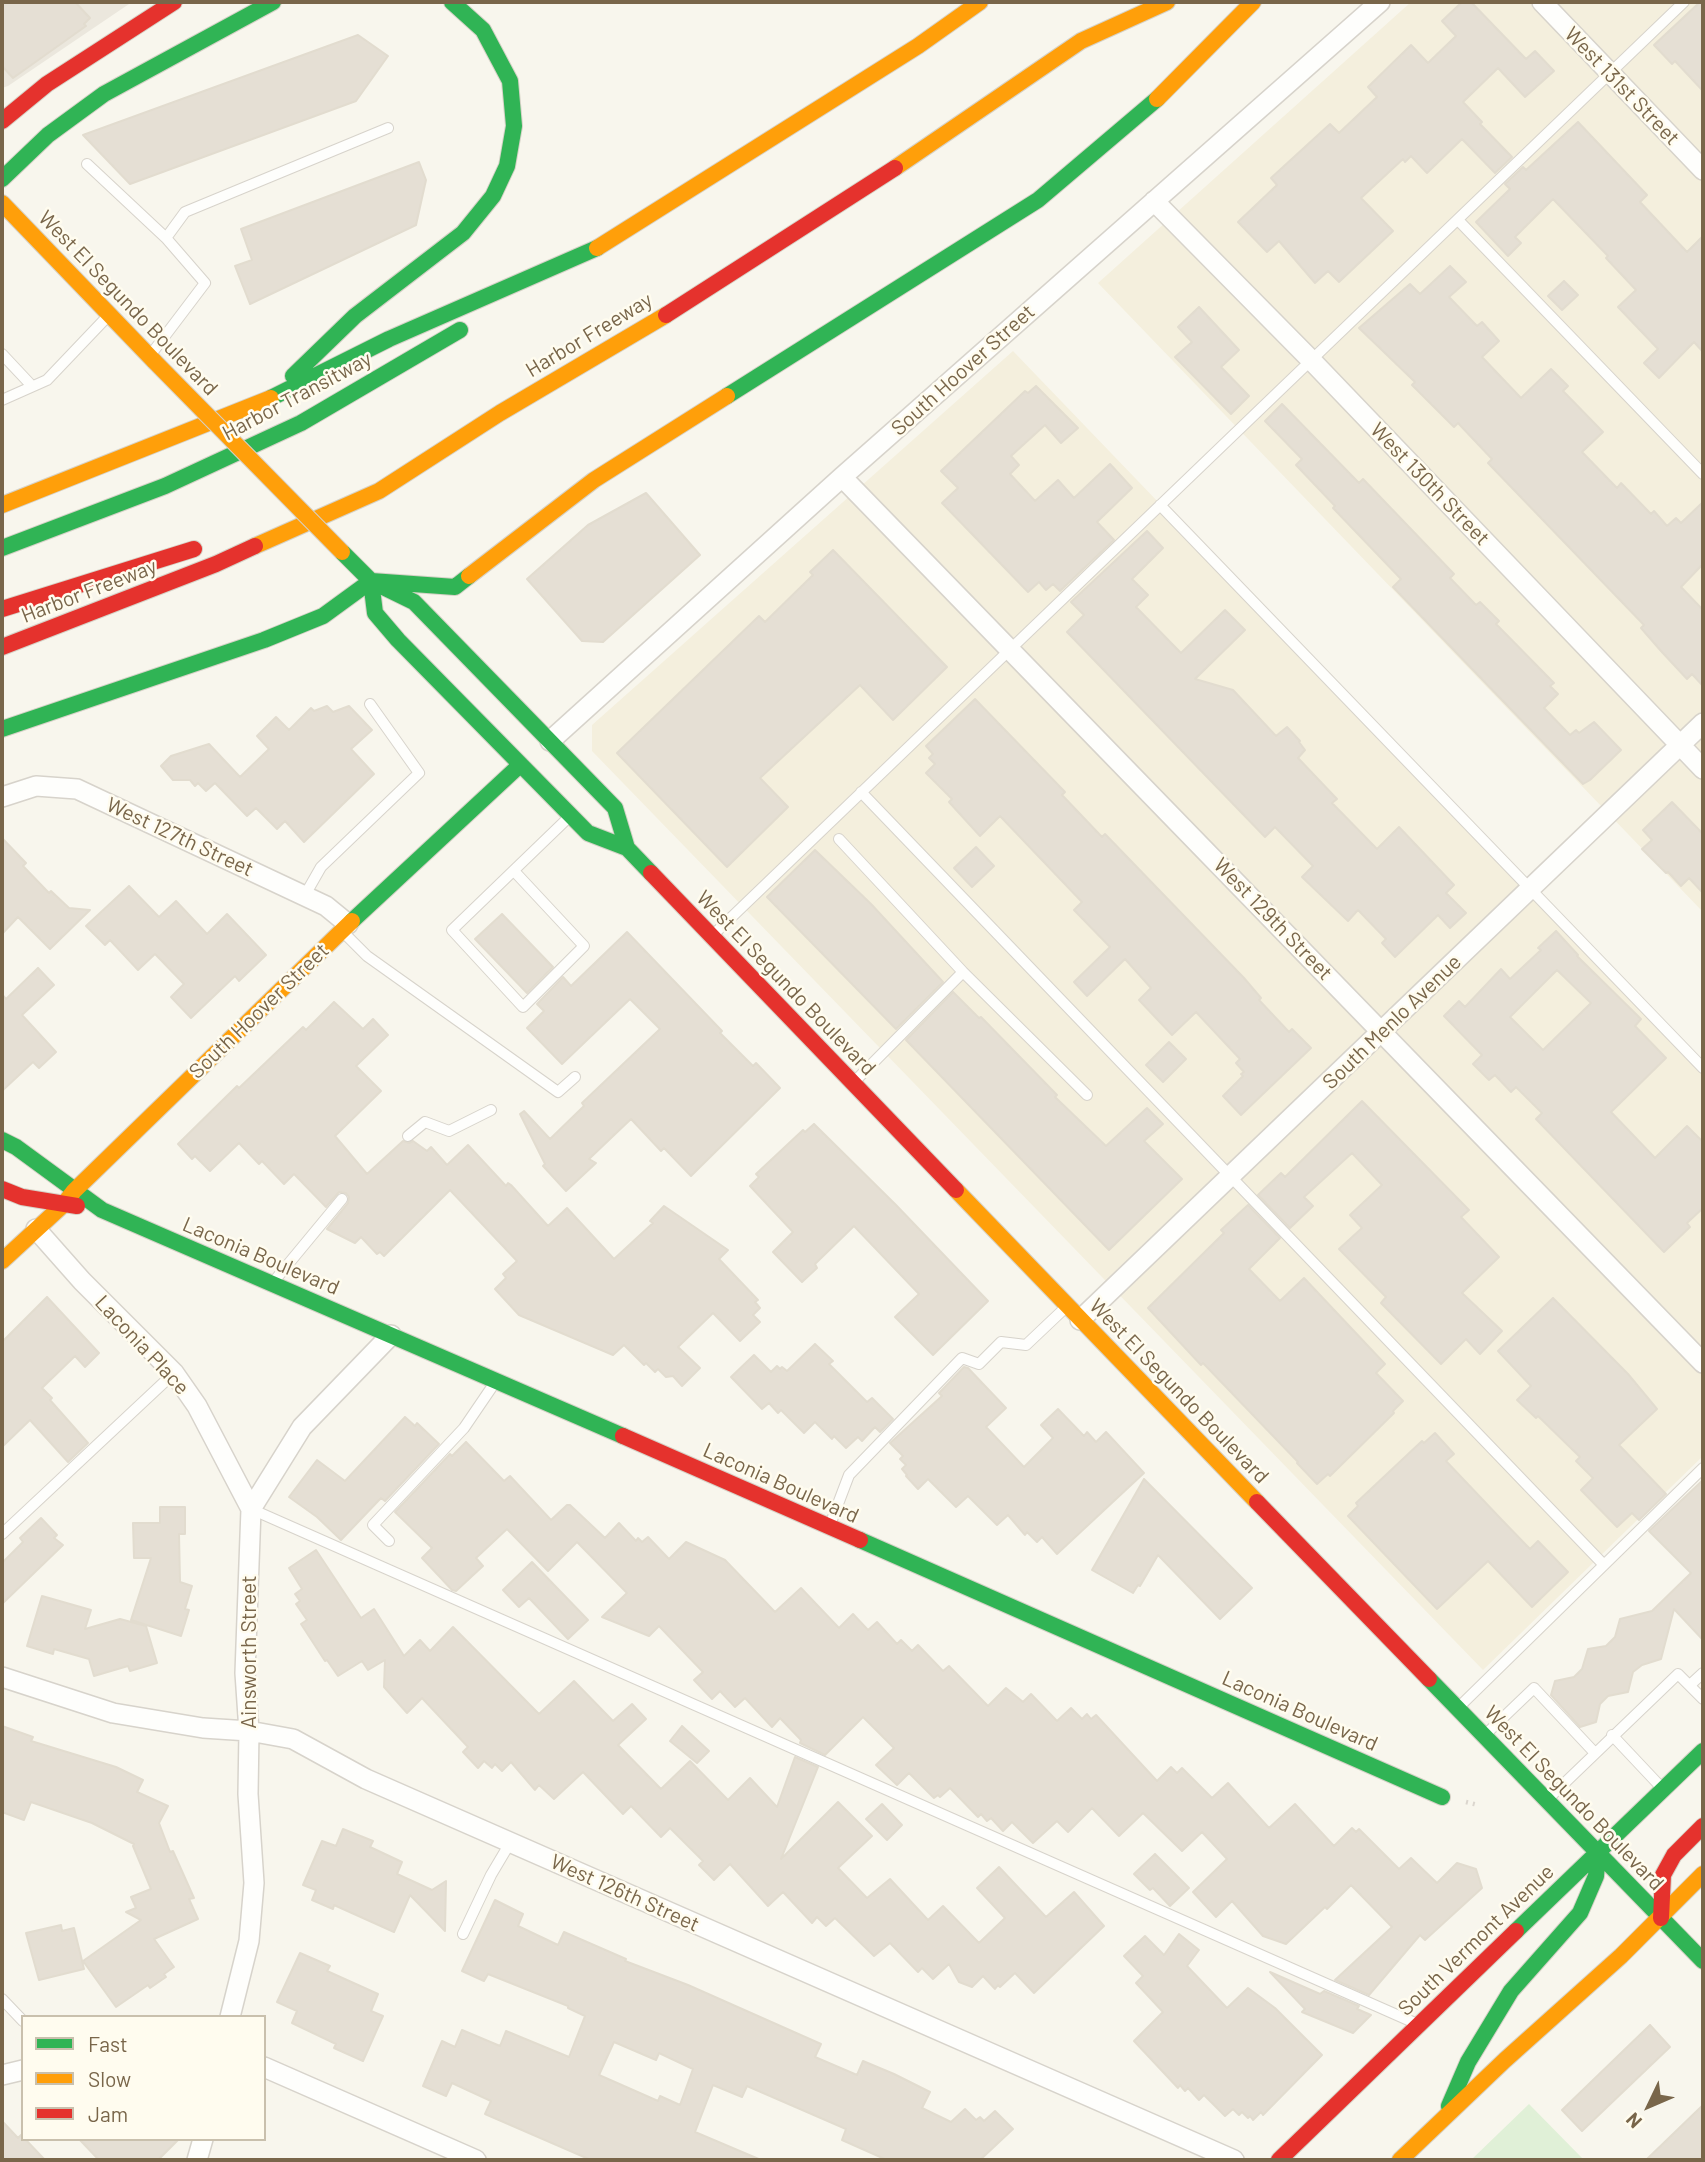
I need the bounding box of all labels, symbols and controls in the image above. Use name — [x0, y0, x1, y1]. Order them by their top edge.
street label: West 131st Street — [1559, 22, 1685, 150]
street label: West El Segundo Boulevard — [33, 205, 223, 401]
street label: Harbor Freeway — [521, 287, 657, 383]
street label: South Hoover Street — [886, 299, 1040, 441]
street label: Harbor Transitway — [218, 346, 376, 446]
street label: West 130th Street — [1365, 417, 1495, 551]
street label: Harbor Freeway — [18, 554, 160, 628]
street label: West 127th Street — [102, 792, 258, 882]
street label: West 129th Street — [1208, 853, 1338, 985]
street label: West El Segundo Boulevard — [691, 885, 881, 1081]
street label: South Hoover Street — [184, 938, 334, 1084]
street label: South Menlo Avenue — [1317, 949, 1467, 1095]
street label: Laconia Boulevard — [179, 1212, 343, 1300]
street label: Laconia Place — [90, 1290, 194, 1400]
street label: West El Segundo Boulevard — [1084, 1293, 1274, 1489]
street label: Laconia Boulevard — [699, 1437, 863, 1529]
street label: Ainsworth Street — [236, 1575, 262, 1729]
street label: Laconia Boulevard — [1218, 1665, 1382, 1757]
street label: West El Segundo Boulevard — [1479, 1700, 1669, 1896]
street label: West 126th Street — [547, 1849, 703, 1937]
street label: South Vermont Avenue — [1393, 1859, 1559, 2021]
legend — [21, 2015, 266, 2141]
text: Fast — [88, 2031, 128, 2056]
text: Slow — [88, 2066, 131, 2091]
north arrow — [1614, 2071, 1684, 2141]
text: Jam — [88, 2101, 128, 2126]
text: N — [1621, 2108, 1646, 2133]

